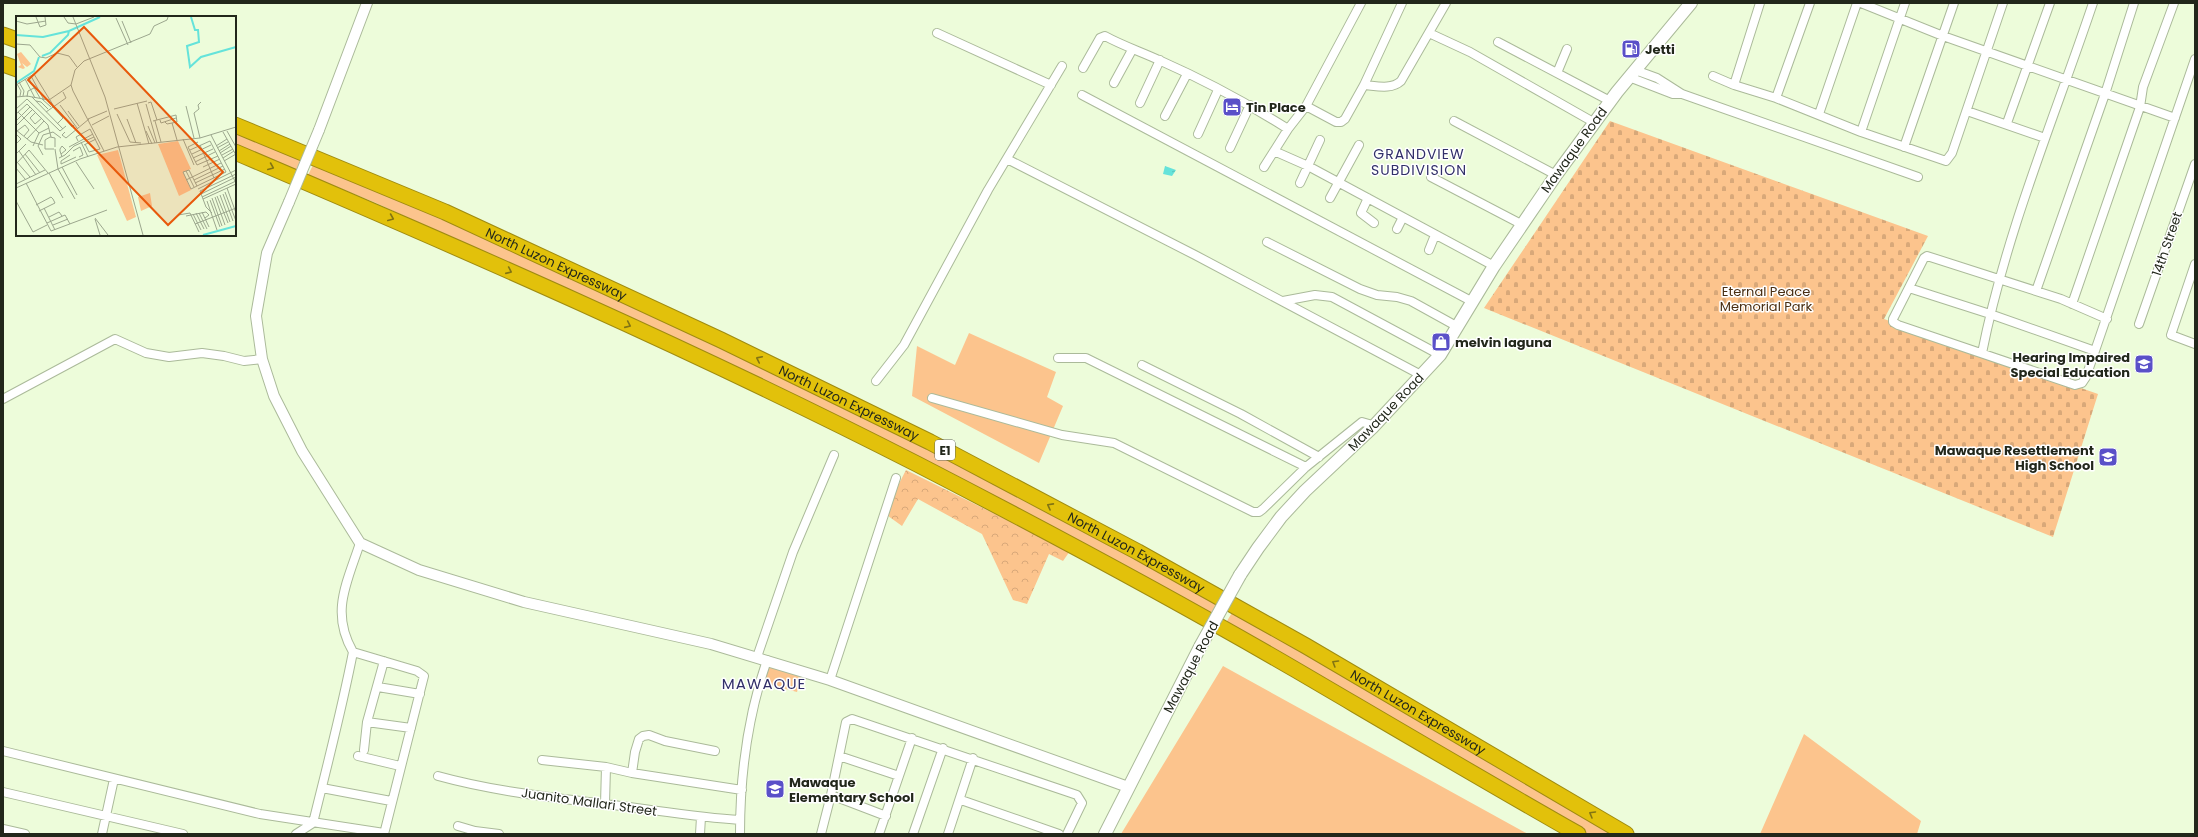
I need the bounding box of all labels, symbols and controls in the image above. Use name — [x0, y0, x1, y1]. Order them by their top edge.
inset map — [16, 16, 236, 236]
fuel station icon: Jetti — [1620, 38, 1642, 60]
place label: Jetti — [1645, 40, 1675, 59]
hotel icon: Tin Place — [1221, 96, 1243, 118]
place label: Tin Place — [1246, 98, 1306, 117]
street label: Mawaque Road — [1536, 103, 1612, 197]
district label: GRANDVIEW SUBDIVISION — [1371, 144, 1467, 180]
one-way arrow — [267, 163, 274, 171]
street label: 14th Street — [2147, 209, 2187, 279]
one-way arrow — [387, 214, 394, 222]
street label: North Luzon Expressway — [482, 223, 631, 305]
one-way arrow — [505, 266, 513, 274]
park label: Eternal Peace Memorial Park — [1720, 282, 1812, 316]
one-way arrow — [624, 320, 631, 328]
shop icon: melvin laguna — [1430, 331, 1452, 353]
place label: melvin laguna — [1455, 333, 1552, 352]
place label: Hearing Impaired Special Education — [2011, 348, 2130, 382]
school or university icon: Hearing Impaired Special Education — [2133, 353, 2155, 375]
one-way arrow — [756, 356, 763, 364]
street label: North Luzon Expressway — [776, 360, 923, 445]
street label: Mawaque Road — [1344, 369, 1428, 455]
road number: E1 — [935, 440, 955, 460]
place label: Mawaque Resettlement High School — [1935, 441, 2094, 475]
school or university icon: Mawaque Resettlement High School — [2097, 446, 2119, 468]
one-way arrow — [1047, 503, 1054, 510]
street label: North Luzon Expressway — [1064, 507, 1209, 598]
street label: Mawaque Road — [1159, 618, 1223, 716]
one-way arrow — [1332, 661, 1339, 668]
street label: North Luzon Expressway — [1347, 665, 1490, 759]
district label: MAWAQUE — [722, 673, 806, 694]
place label: Mawaque Elementary School — [789, 773, 914, 807]
school or university icon: Mawaque Elementary School — [764, 778, 786, 800]
street label: Juanito Mallari Street — [520, 783, 658, 821]
one-way arrow — [1589, 812, 1596, 819]

